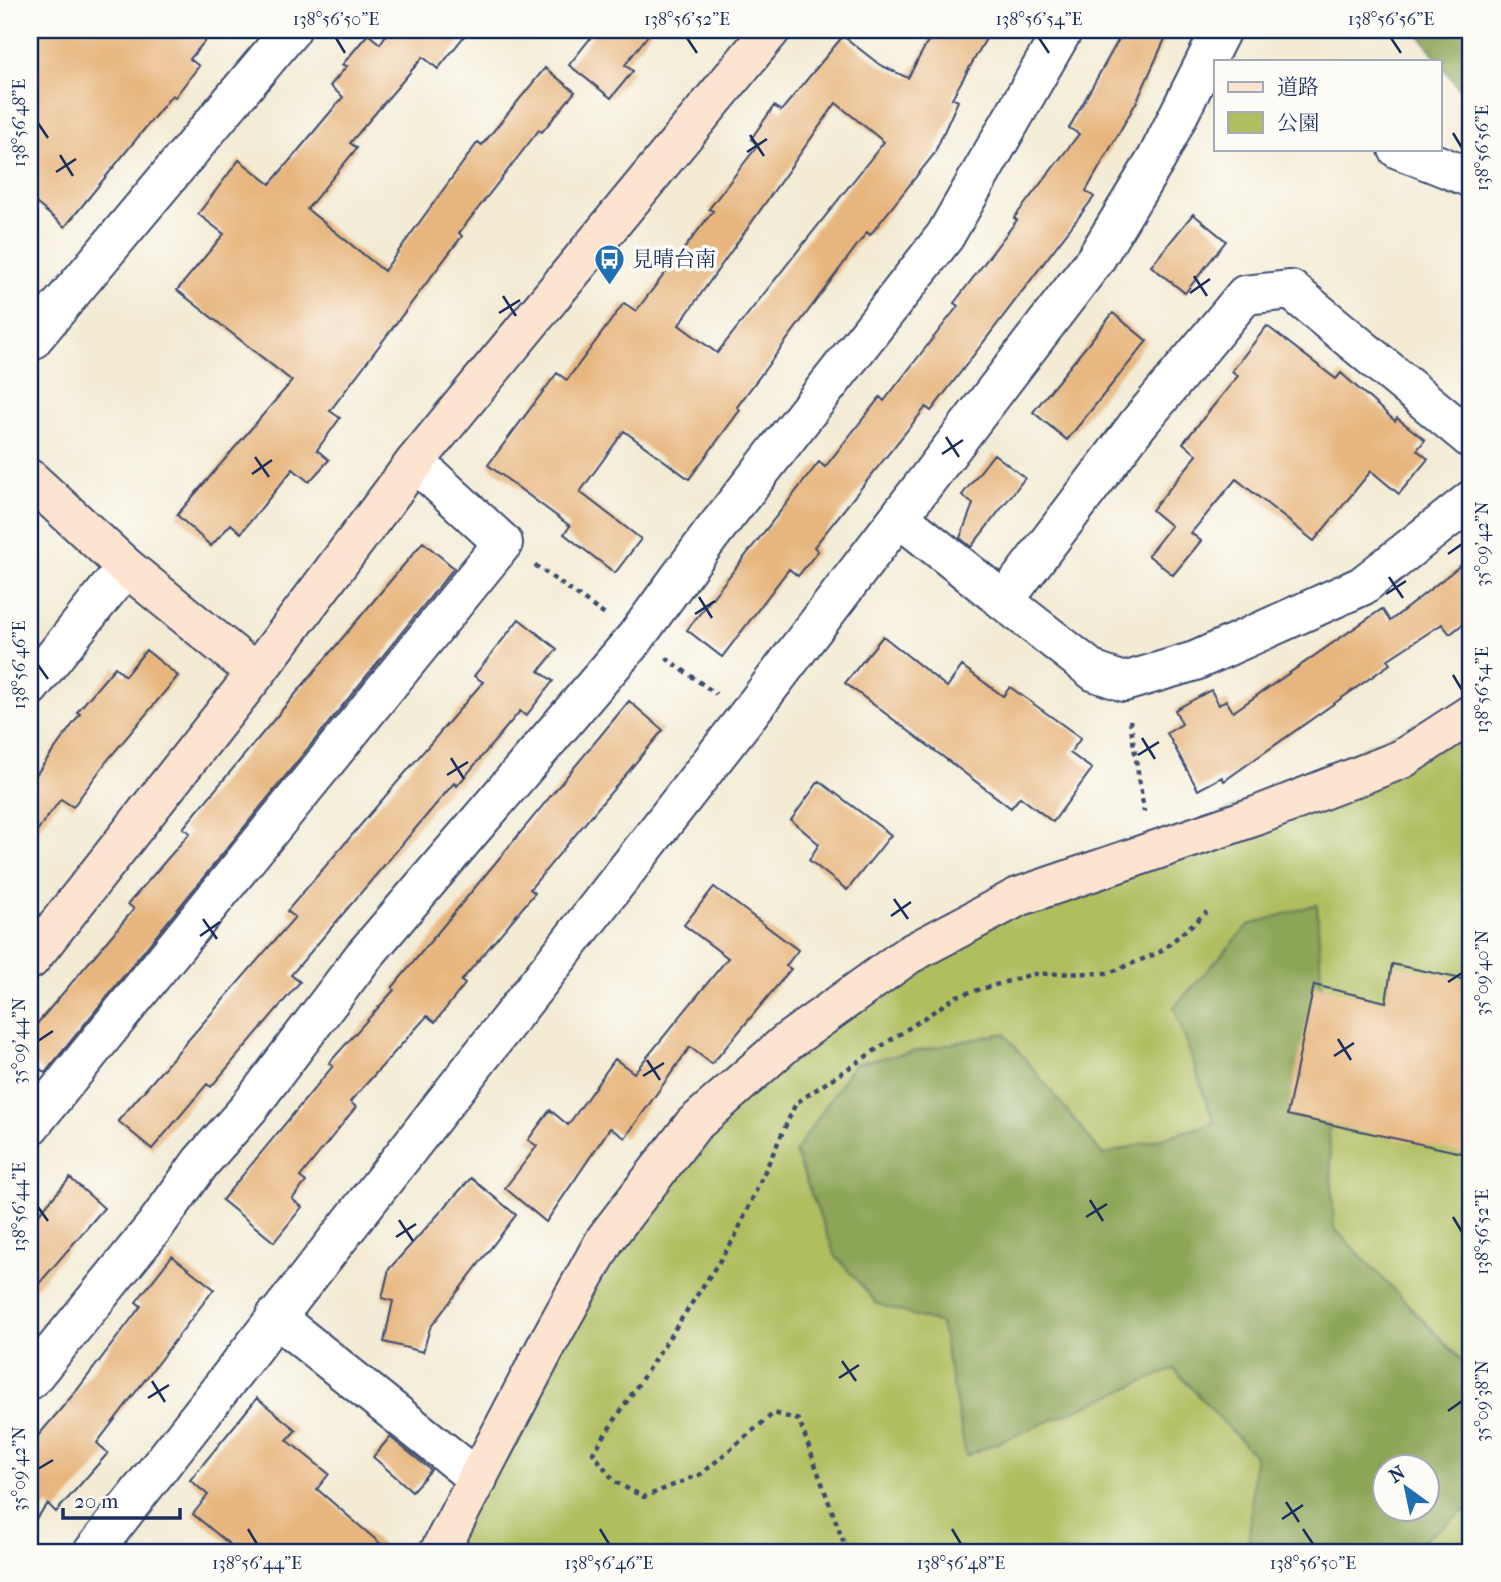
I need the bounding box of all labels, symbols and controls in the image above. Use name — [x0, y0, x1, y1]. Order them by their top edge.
text: 138°56'50"E — [293, 9, 379, 30]
text: 138°56'52"E — [644, 9, 730, 30]
text: 138°56'54"E — [995, 9, 1083, 30]
text: 138°56'56"E — [1348, 9, 1434, 30]
legend — [1214, 60, 1442, 150]
text: 道路 — [1277, 75, 1319, 99]
text: 138°56'48"E — [9, 79, 30, 167]
text: 138°56'56"E — [1472, 105, 1493, 191]
text: 公園 — [1277, 111, 1319, 135]
bus stop icon: 見晴台南 — [592, 242, 626, 286]
place label: 見晴台南 — [632, 247, 716, 271]
text: 35°09'42"N — [1472, 501, 1493, 587]
text: 138°56'46"E — [9, 620, 30, 710]
text: 138°56'54"E — [1472, 646, 1493, 734]
text: 35°09'40"N — [1472, 930, 1493, 1016]
text: 35°09'44"N — [9, 997, 30, 1084]
text: 138°56'44"E — [9, 1162, 30, 1252]
text: 138°56'52"E — [1472, 1189, 1493, 1275]
text: 35°09'38"N — [1472, 1360, 1493, 1442]
text: 35°09'42"N — [9, 1426, 30, 1512]
north arrow — [1372, 1452, 1442, 1522]
text: N — [1385, 1461, 1410, 1488]
scale bar — [63, 1477, 180, 1521]
text: 20 m — [74, 1489, 119, 1513]
text: 138°56'44"E — [212, 1553, 302, 1574]
text: 138°56'46"E — [564, 1553, 654, 1574]
text: 138°56'48"E — [917, 1553, 1005, 1574]
text: 138°56'50"E — [1270, 1553, 1356, 1574]

